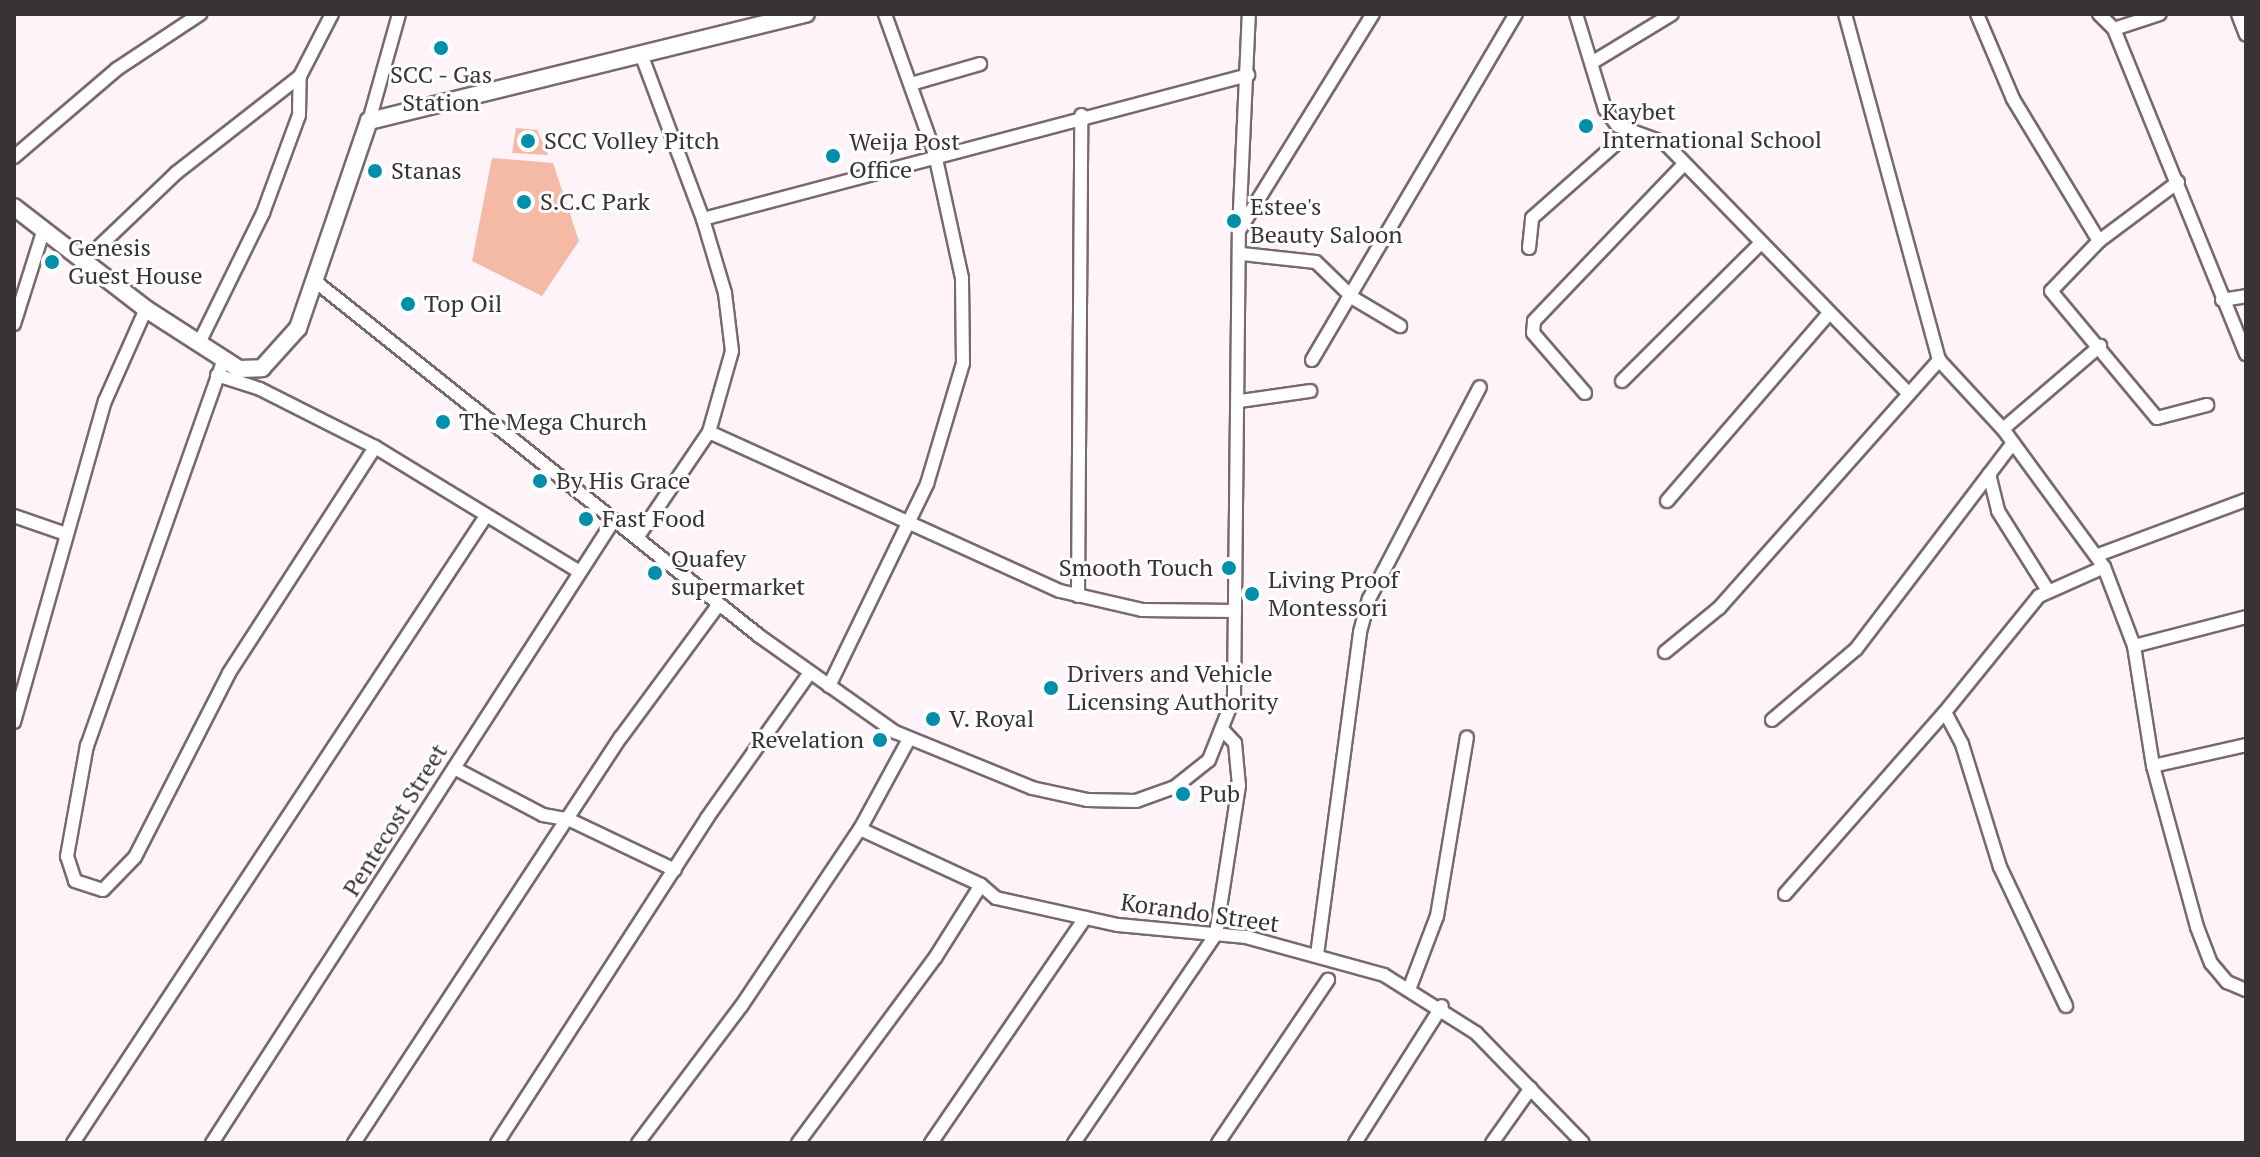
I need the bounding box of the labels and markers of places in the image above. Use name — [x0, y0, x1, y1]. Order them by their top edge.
marker: SCC - Gas Station — [432, 39, 450, 57]
place label: SCC - Gas Station — [389, 61, 493, 117]
place label: Kaybet International School — [1602, 98, 1822, 154]
marker: Kaybet International School — [1577, 117, 1595, 135]
place label: SCC Volley Pitch — [544, 127, 720, 155]
place label: Weija Post Office — [849, 128, 960, 184]
marker: SCC Volley Pitch — [519, 132, 537, 150]
marker: Weija Post Office — [824, 147, 842, 165]
place label: Stanas — [391, 157, 462, 185]
marker: Stanas — [366, 162, 384, 180]
place label: S.C.C Park — [540, 188, 650, 216]
marker: S.C.C Park — [515, 193, 533, 211]
place label: Estee's Beauty Saloon — [1250, 193, 1403, 249]
marker: Estee's Beauty Saloon — [1225, 212, 1243, 230]
place label: Genesis Guest House — [68, 234, 202, 290]
marker: Genesis Guest House — [43, 253, 61, 271]
place label: Top Oil — [424, 290, 502, 318]
marker: Top Oil — [399, 295, 417, 313]
place label: The Mega Church — [459, 408, 647, 436]
marker: The Mega Church — [434, 413, 452, 431]
place label: By His Grace — [556, 467, 690, 495]
marker: By His Grace — [531, 472, 549, 490]
place label: Fast Food — [602, 505, 705, 533]
marker: Fast Food — [577, 510, 595, 528]
place label: Quafey supermarket — [671, 545, 805, 601]
place label: Smooth Touch — [1059, 554, 1213, 582]
marker: Smooth Touch — [1220, 559, 1238, 577]
marker: Quafey supermarket — [646, 564, 664, 582]
place label: Living Proof Montessori — [1268, 566, 1399, 622]
marker: Living Proof Montessori — [1243, 585, 1261, 603]
place label: Drivers and Vehicle Licensing Authority — [1067, 660, 1279, 716]
marker: Drivers and Vehicle Licensing Authority — [1042, 679, 1060, 697]
place label: V. Royal — [949, 705, 1035, 733]
marker: V. Royal — [924, 710, 942, 728]
place label: Revelation — [751, 726, 864, 754]
marker: Revelation — [871, 731, 889, 749]
place label: Pub — [1199, 780, 1240, 808]
marker: Pub — [1174, 785, 1192, 803]

